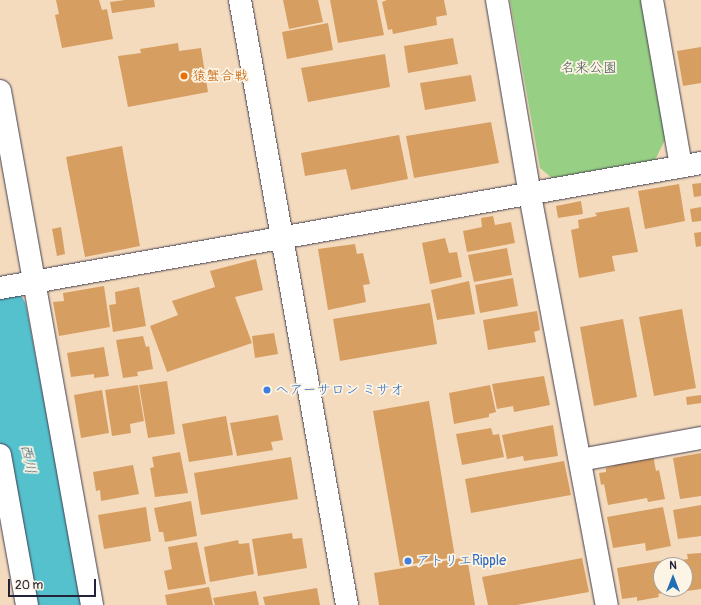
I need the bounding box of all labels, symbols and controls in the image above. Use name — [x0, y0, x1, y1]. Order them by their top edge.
park label: 名来公園 — [561, 60, 617, 76]
place label: 猿蟹合戦 — [192, 68, 248, 84]
marker: 猿蟹合戦 — [179, 71, 189, 81]
place label: ヘアーサロン ミサオ — [275, 382, 403, 398]
marker: ヘアーサロン ミサオ — [262, 385, 272, 395]
water label: 西川 — [16, 443, 40, 475]
place label: アトリエRipple — [416, 553, 506, 569]
marker: アトリエRipple — [403, 556, 413, 566]
north arrow — [653, 557, 693, 597]
text: N — [669, 559, 677, 572]
scale bar — [10, 571, 98, 597]
text: 20 m — [15, 578, 43, 593]

